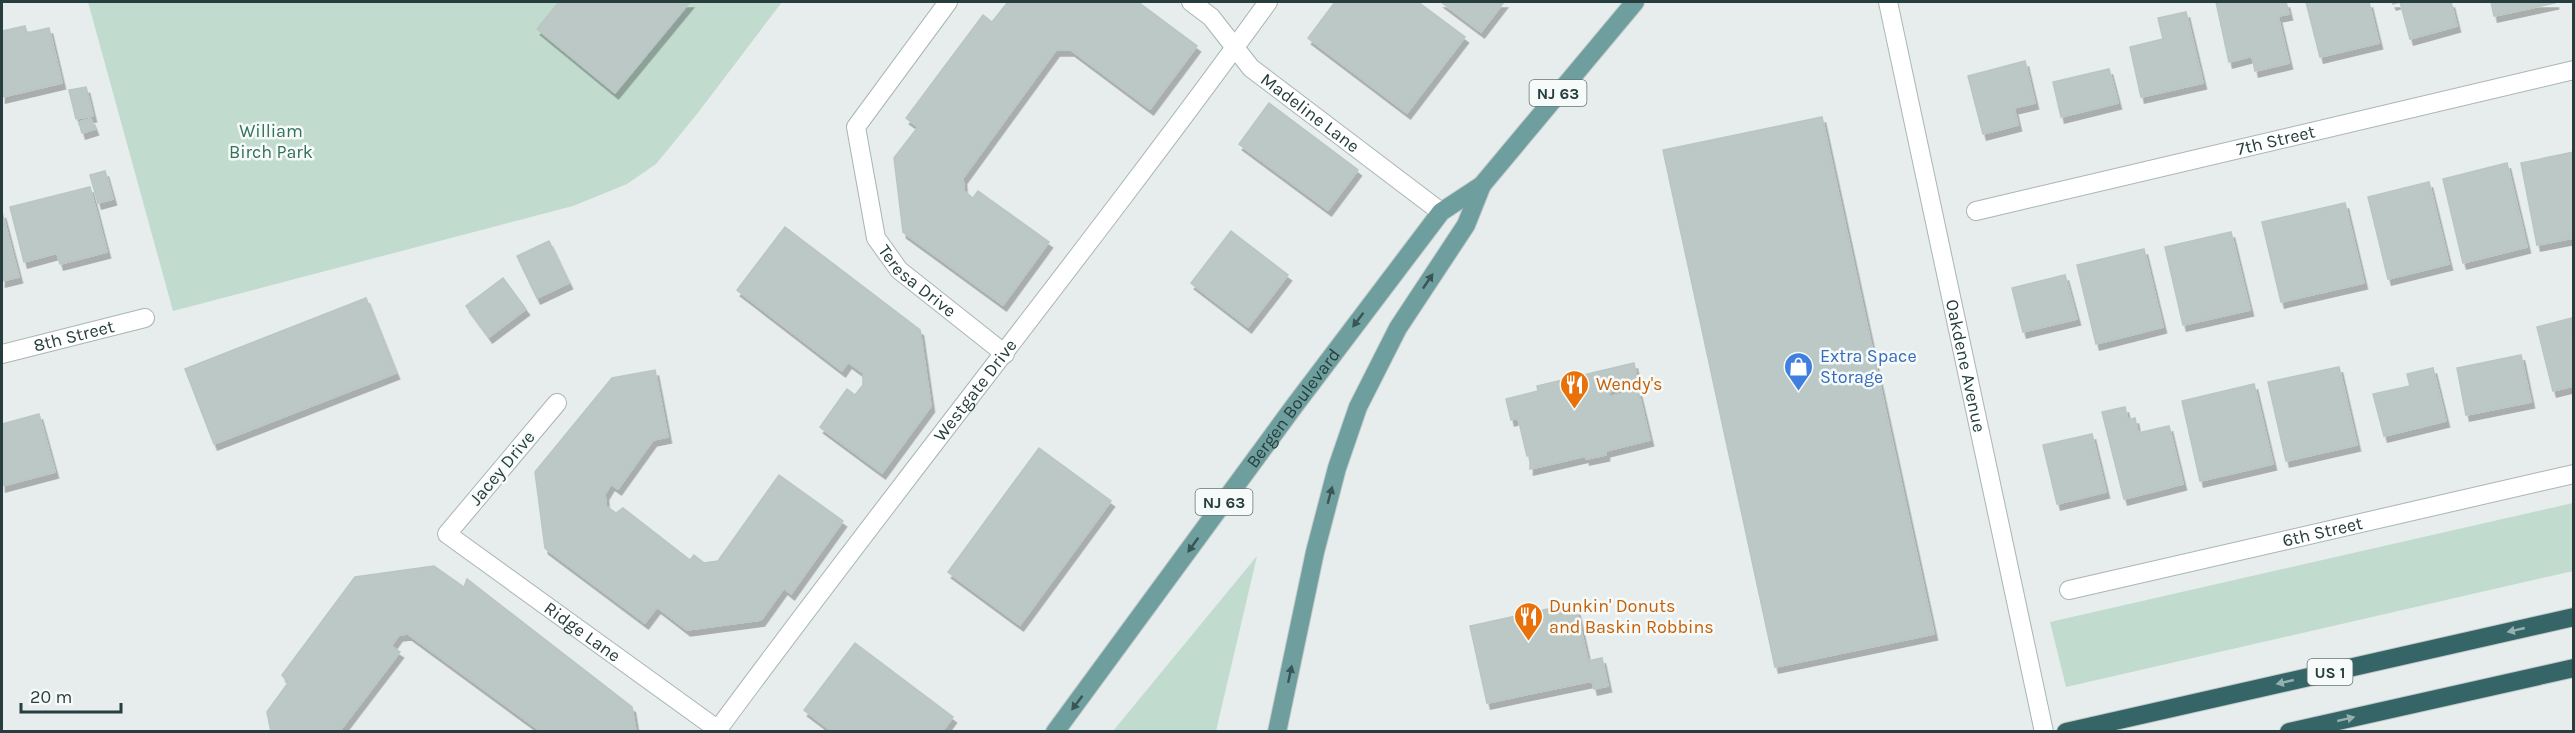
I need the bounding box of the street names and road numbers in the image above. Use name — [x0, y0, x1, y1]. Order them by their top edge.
street label: Madeline Lane — [1256, 68, 1364, 157]
road number: NJ 63 — [1530, 80, 1586, 106]
street label: 7th Street — [2234, 120, 2317, 160]
street label: Teresa Drive — [873, 240, 961, 322]
street label: Oakdene Avenue — [1941, 297, 1991, 434]
street label: 8th Street — [31, 315, 117, 357]
street label: Westgate Drive — [929, 335, 1022, 446]
street label: Bergen Boulevard — [1241, 344, 1345, 472]
street label: Jacey Drive — [465, 426, 539, 510]
road number: NJ 63 — [1196, 489, 1252, 515]
street label: 6th Street — [2280, 512, 2365, 552]
street label: Ridge Lane — [540, 597, 625, 667]
road number: US 1 — [2308, 659, 2352, 685]

